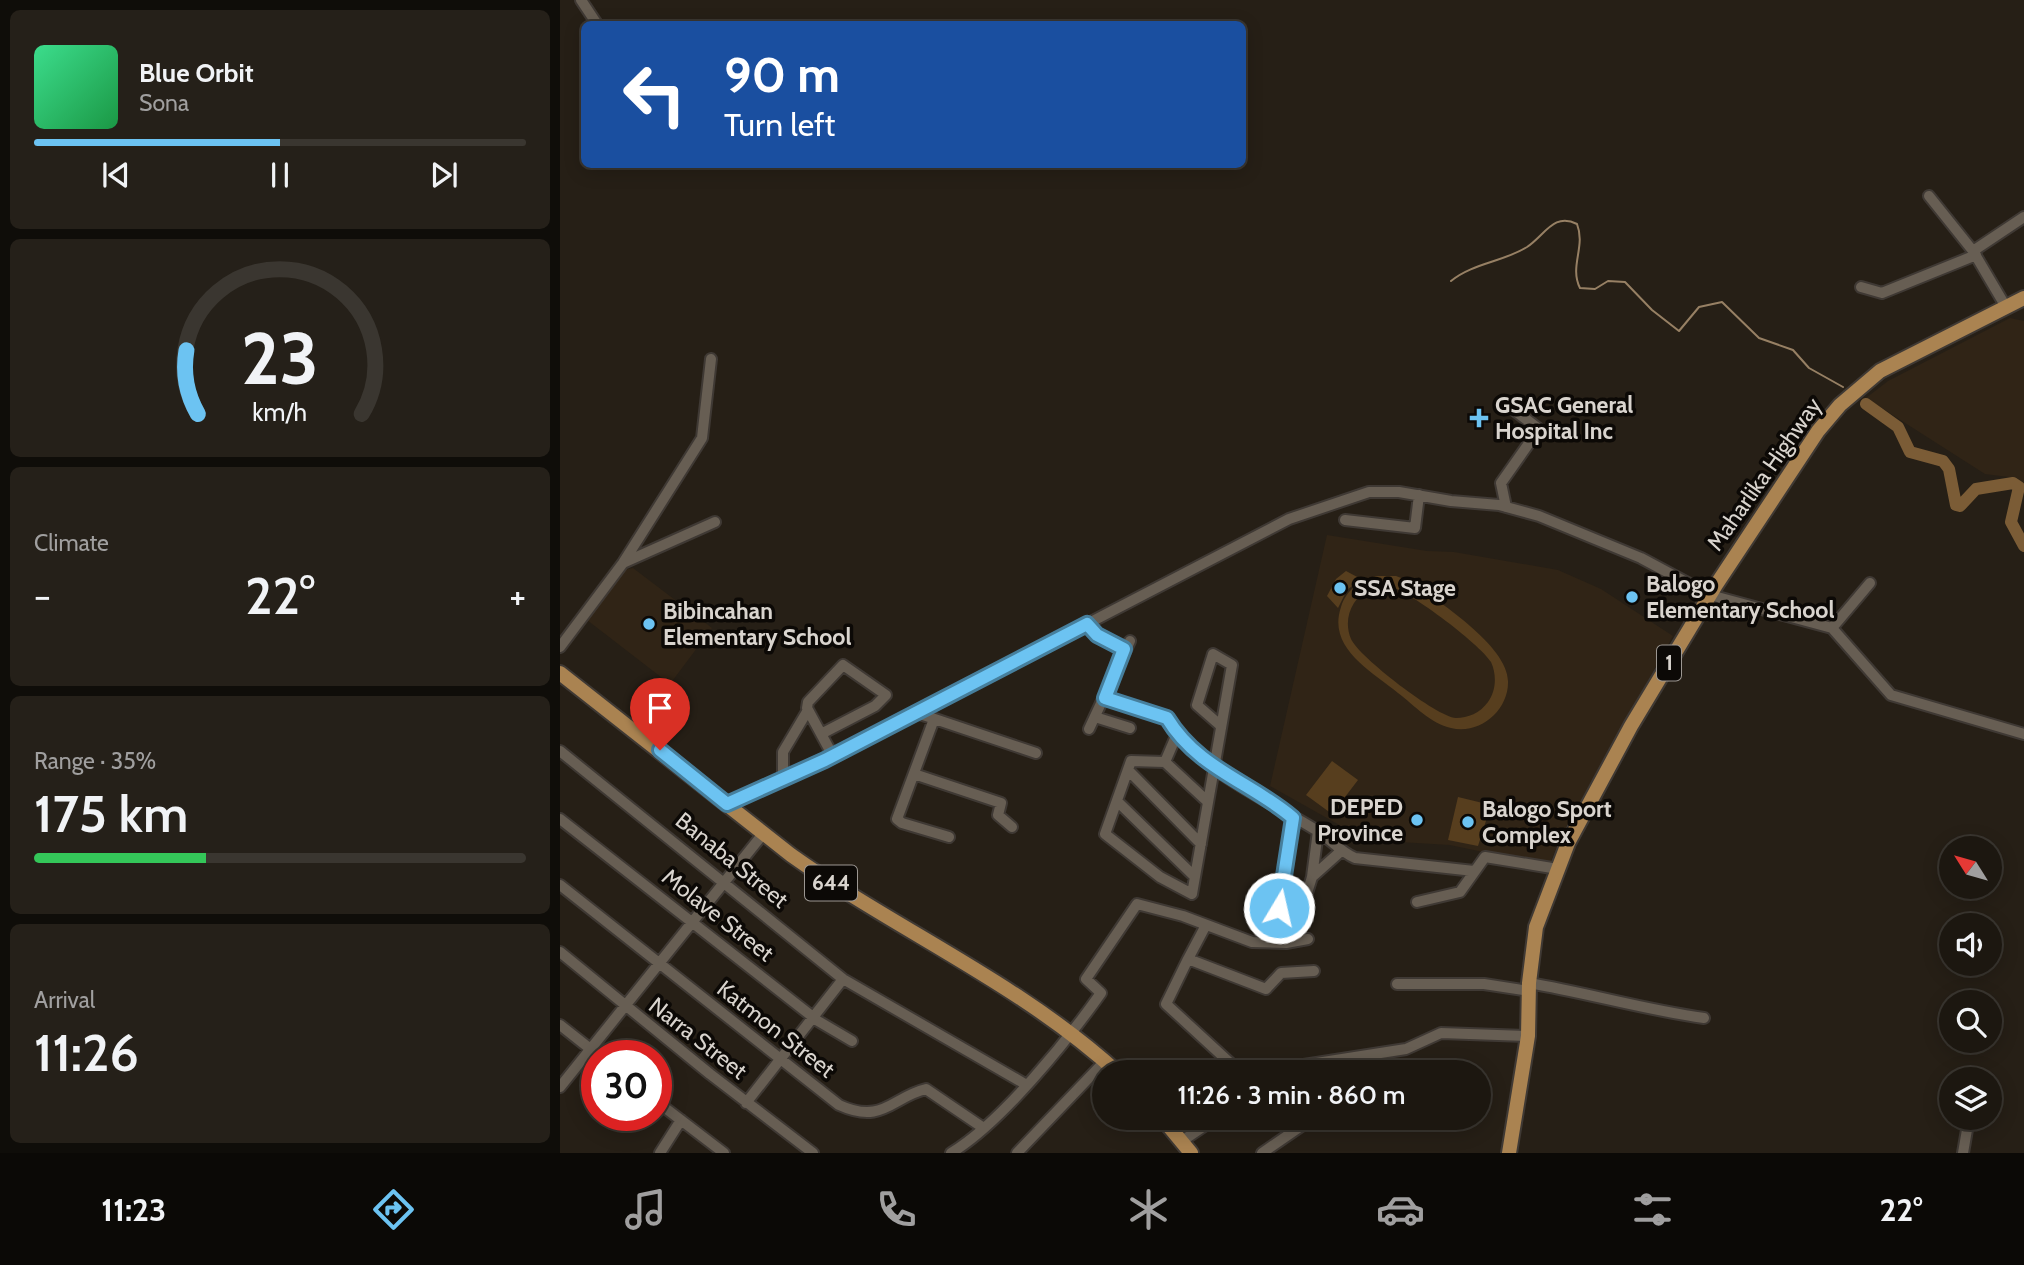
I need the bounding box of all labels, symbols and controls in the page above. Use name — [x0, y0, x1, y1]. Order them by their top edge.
text: 90 m — [724, 45, 840, 104]
icon: left — [609, 49, 700, 140]
text: Blue Orbit — [139, 57, 254, 89]
text: Sona — [139, 89, 189, 117]
text: Turn left — [724, 105, 835, 144]
icon: previous — [97, 156, 135, 194]
icon: pause — [261, 156, 299, 194]
icon: next — [425, 156, 463, 194]
text: 23 — [241, 314, 319, 402]
place label: GSAC General Hospital Inc — [1495, 391, 1633, 445]
street label: Maharlika Highway — [1701, 392, 1827, 556]
text: km/h — [253, 397, 307, 427]
marker: GSAC General Hospital Inc — [1469, 408, 1489, 428]
text: Climate — [34, 529, 109, 557]
text: 22° — [245, 564, 315, 627]
place label: Balogo Elementary School — [1646, 570, 1834, 624]
text: − — [34, 572, 51, 619]
text: + — [509, 572, 526, 619]
place label: SSA Stage — [1354, 574, 1456, 602]
marker: SSA Stage — [1332, 580, 1348, 596]
marker: Balogo Elementary School — [1624, 589, 1640, 605]
place label: Bibincahan Elementary School — [663, 597, 851, 651]
marker: Bibincahan Elementary School — [641, 616, 657, 632]
road number: 1 — [1657, 646, 1681, 680]
pin — [630, 678, 690, 750]
icon: arrive — [641, 689, 679, 727]
text: Range · 35% — [34, 747, 156, 775]
text: 175 km — [34, 782, 188, 845]
place label: DEPED Province — [1317, 793, 1403, 847]
place label: Balogo Sport Complex — [1482, 795, 1612, 849]
street label: Banaba Street — [670, 806, 794, 914]
marker: DEPED Province — [1409, 812, 1425, 828]
marker: Balogo Sport Complex — [1460, 814, 1476, 830]
north arrow — [1939, 836, 2002, 900]
map controls — [1939, 836, 2002, 1130]
street label: Molave Street — [656, 863, 780, 968]
road number: 644 — [805, 866, 857, 900]
position arrow — [1242, 871, 1316, 945]
button: sound — [1939, 913, 2002, 976]
street label: Katmon Street — [712, 974, 841, 1084]
text: Arrival — [34, 986, 95, 1014]
button: search — [1939, 990, 2002, 1053]
street label: Narra Street — [643, 991, 753, 1085]
text: 11:26 — [34, 1021, 139, 1084]
speed limit sign: 30 — [581, 1040, 672, 1131]
button: layers — [1939, 1067, 2002, 1130]
text: 11:26 · 3 min · 860 m — [1177, 1079, 1406, 1111]
icon: directions — [369, 1185, 418, 1234]
icon: music — [621, 1185, 670, 1234]
icon: phone — [872, 1185, 921, 1234]
icon: climate — [1124, 1185, 1173, 1234]
icon: car — [1376, 1185, 1425, 1234]
icon: filters — [1628, 1185, 1677, 1234]
text: 11:23 — [101, 1190, 166, 1229]
text: 22° — [1879, 1190, 1923, 1229]

